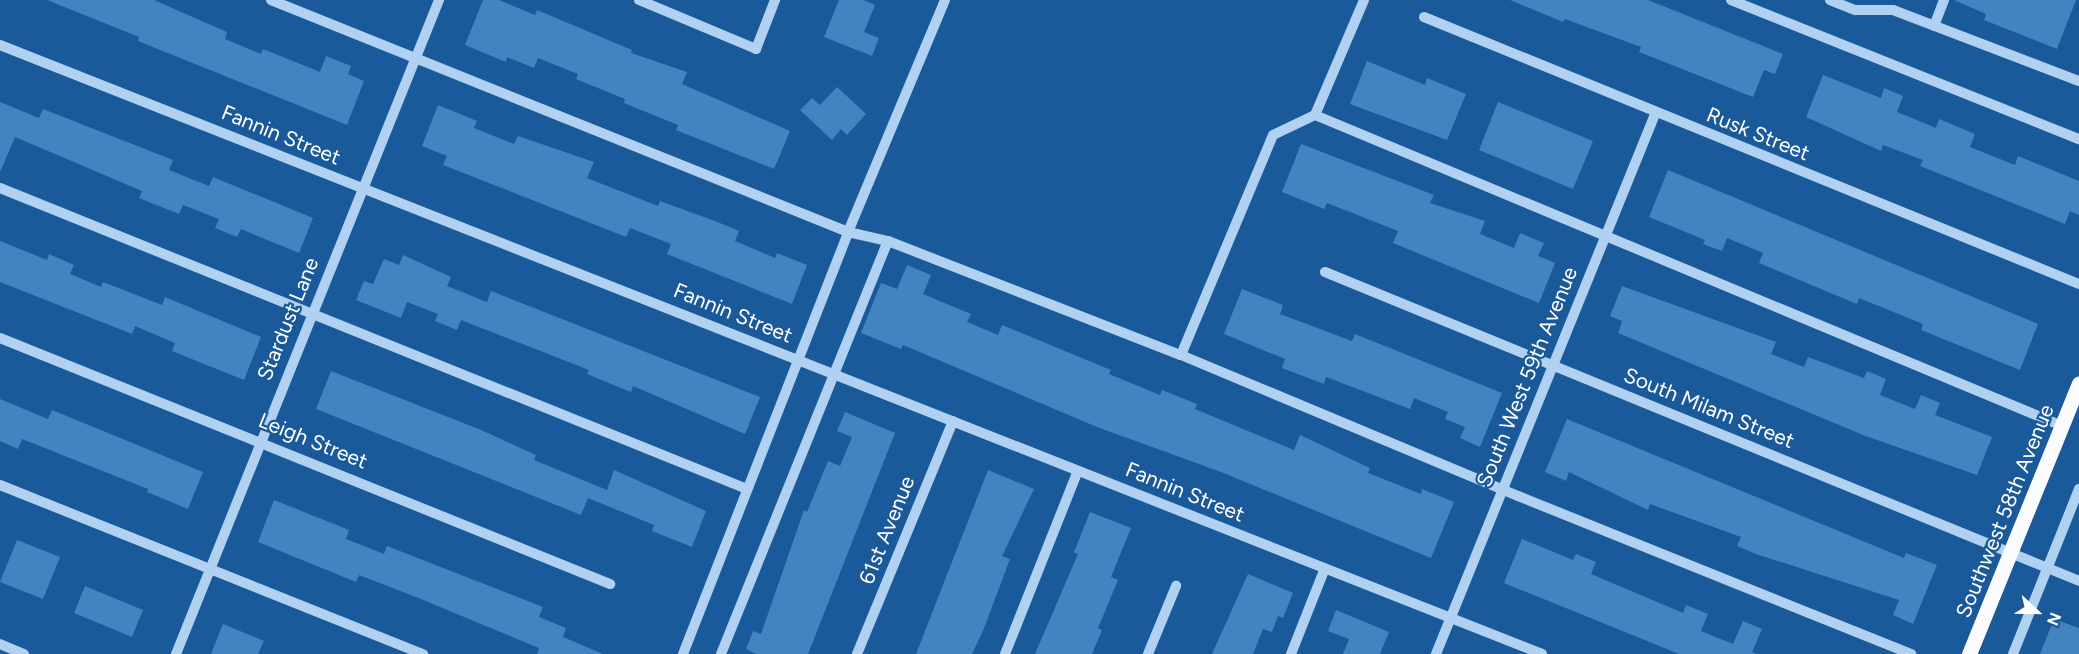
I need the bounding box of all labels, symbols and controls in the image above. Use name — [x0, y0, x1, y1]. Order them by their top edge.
street label: Fannin Street — [218, 100, 344, 170]
street label: Rusk Street — [1703, 102, 1813, 166]
street label: Stardust Lane — [252, 254, 324, 384]
street label: South West 59th Avenue — [1471, 263, 1583, 491]
street label: Fannin Street — [670, 278, 796, 348]
street label: South Milam Street — [1620, 362, 1798, 454]
street label: Southwest 58th Avenue — [1951, 401, 2059, 621]
street label: Leigh Street — [255, 408, 371, 474]
street label: Fannin Street — [1122, 457, 1248, 527]
street label: 61st Avenue — [854, 472, 920, 588]
north arrow — [2007, 582, 2067, 642]
text: N — [2043, 610, 2065, 628]

